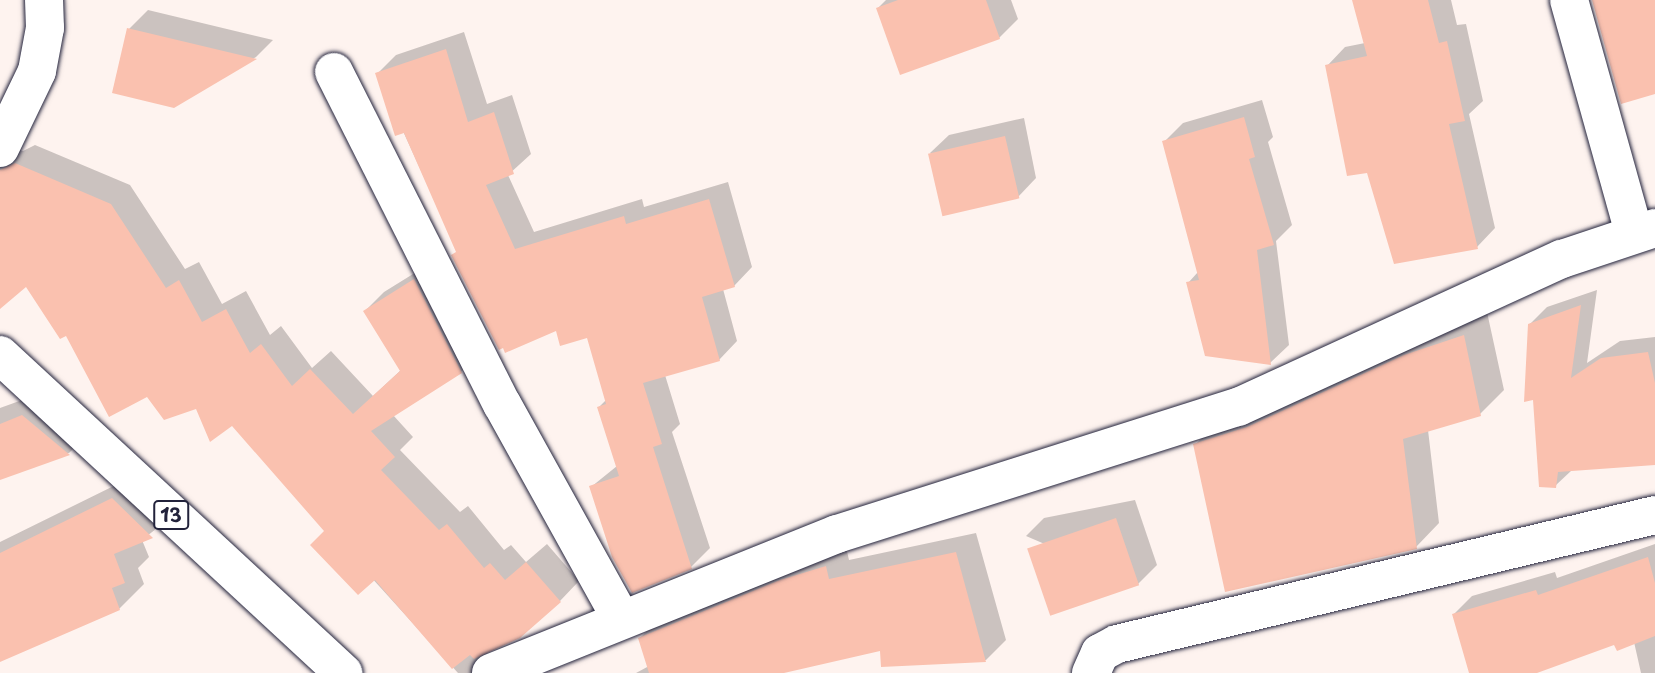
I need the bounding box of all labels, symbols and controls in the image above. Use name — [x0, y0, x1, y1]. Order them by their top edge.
road number: 13 — [152, 500, 190, 530]

